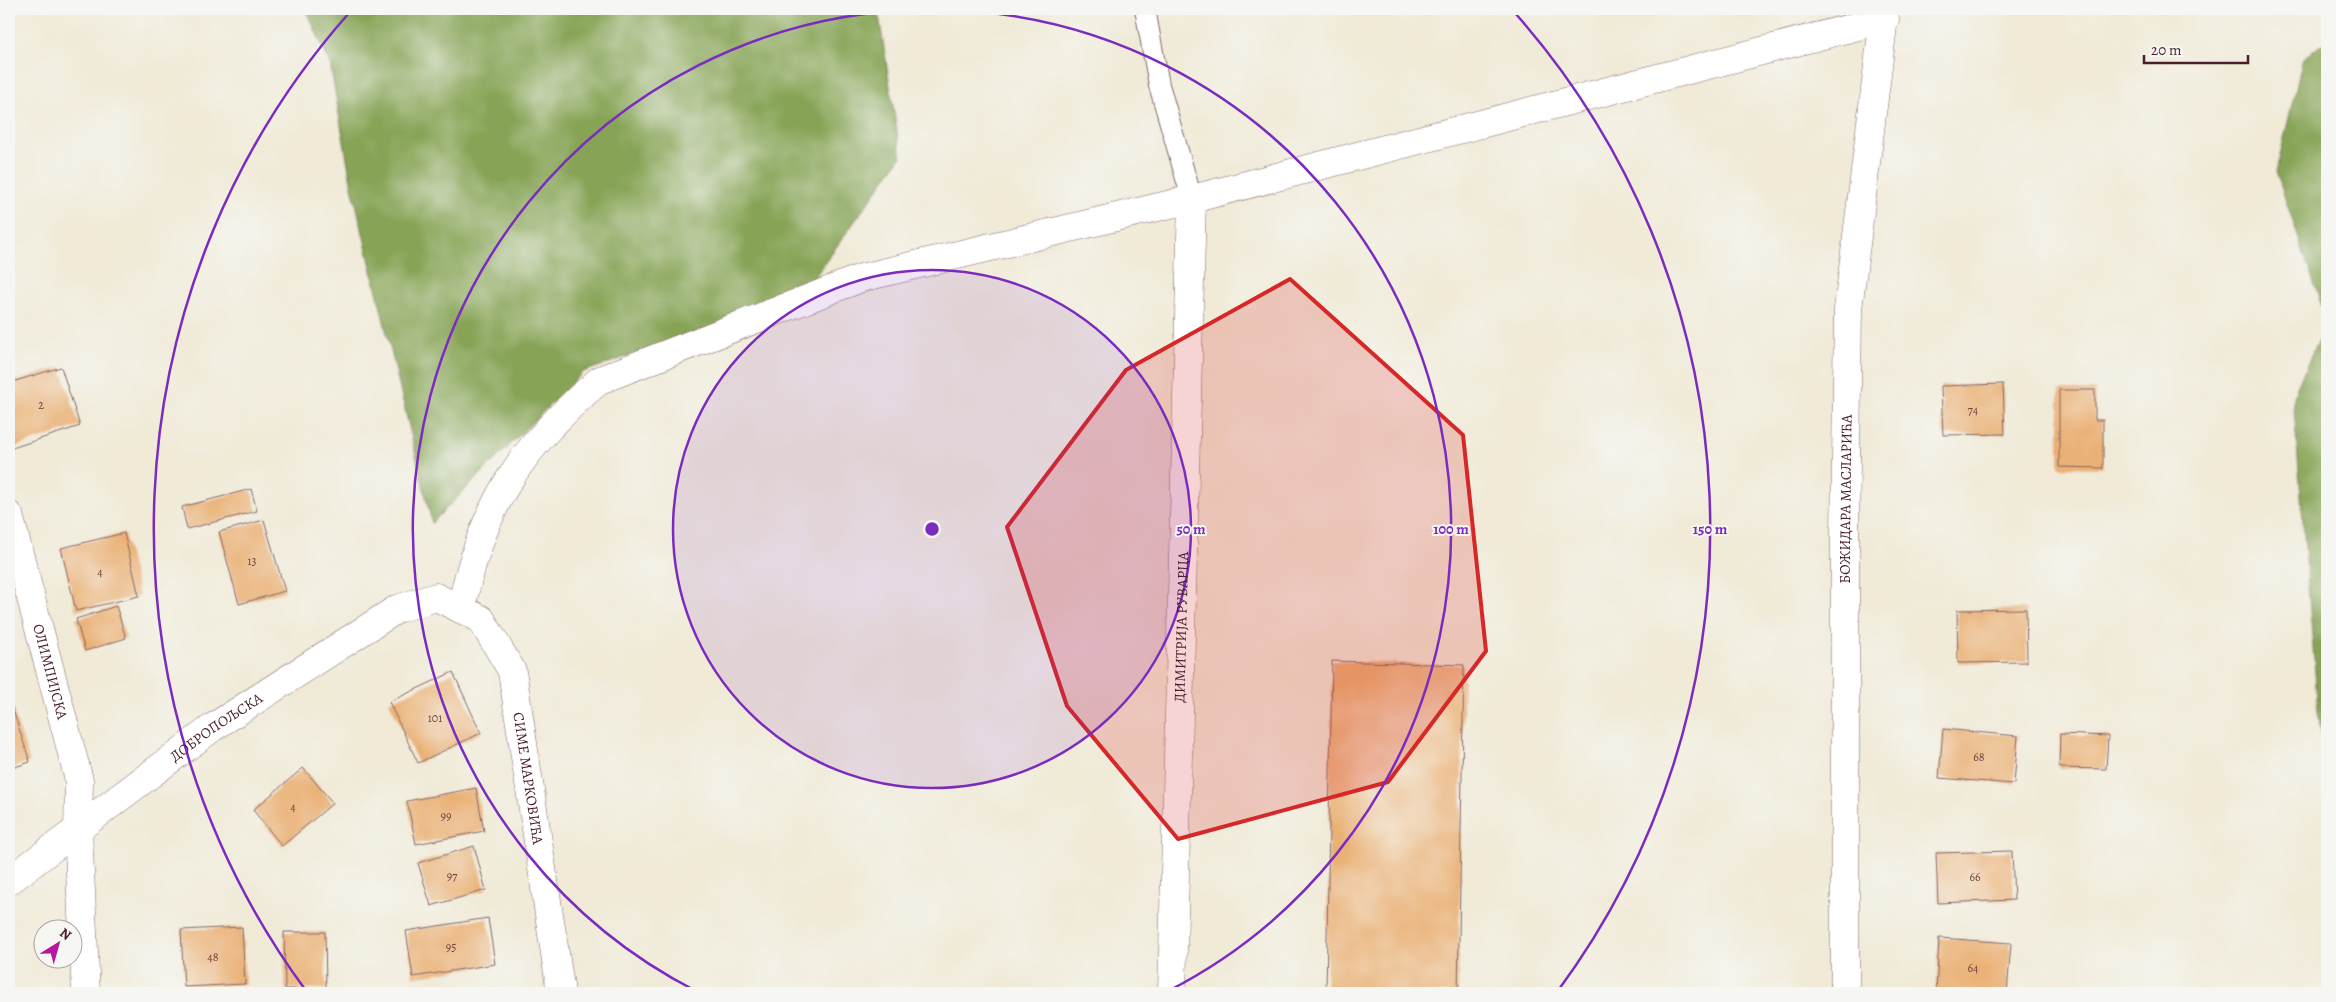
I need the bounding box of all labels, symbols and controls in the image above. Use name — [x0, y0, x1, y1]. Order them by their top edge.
scale bar — [2144, 32, 2247, 64]
text: 20 m — [2151, 40, 2182, 60]
house number: 2 — [38, 397, 44, 413]
house number: 74 — [1968, 402, 1979, 418]
street label: БОЖИДАРА МАСЛАРИЋА — [1835, 414, 1857, 584]
text: 50 m — [1176, 519, 1206, 539]
text: 100 m — [1433, 519, 1469, 539]
text: 150 m — [1693, 519, 1728, 539]
centre of rings — [923, 520, 941, 538]
street label: ДИМИТРИЈА РУВАРЦА — [1169, 551, 1193, 703]
house number: 13 — [247, 553, 257, 569]
house number: 4 — [97, 564, 103, 580]
street label: ОЛИМПИЈСКА — [28, 622, 73, 722]
street label: ДОБРОПОЉСКА — [166, 688, 266, 766]
house number: 101 — [428, 710, 442, 726]
street label: СИМЕ МАРКОВИЋА — [508, 711, 548, 846]
house number: 68 — [1973, 749, 1985, 765]
house number: 4 — [290, 799, 296, 815]
house number: 99 — [441, 808, 451, 824]
house number: 97 — [447, 868, 458, 884]
house number: 66 — [1969, 869, 1981, 885]
north arrow — [32, 920, 82, 970]
text: N — [56, 923, 75, 945]
house number: 95 — [446, 939, 456, 955]
house number: 48 — [207, 949, 219, 965]
house number: 64 — [1968, 960, 1979, 976]

